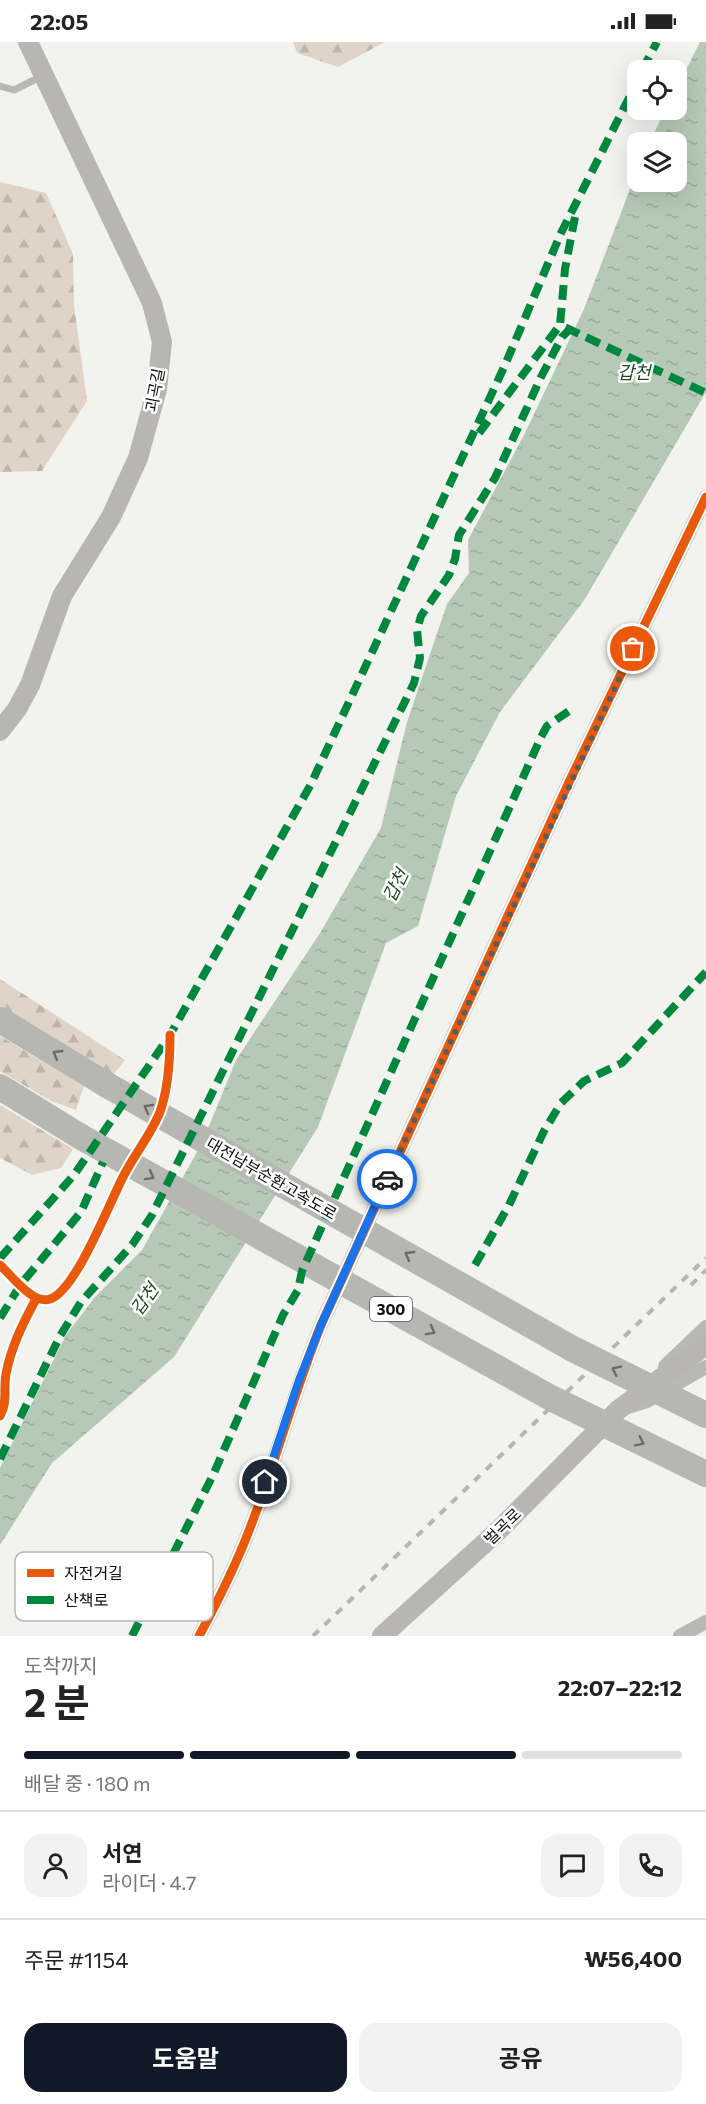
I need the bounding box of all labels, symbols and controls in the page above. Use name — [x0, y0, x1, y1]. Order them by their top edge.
text: 22:05 — [30, 8, 88, 35]
map controls — [627, 60, 687, 192]
button: locate — [627, 60, 687, 120]
button: layers — [627, 132, 687, 192]
water label: 갑천 — [617, 361, 653, 383]
street label: 괴곡길 — [140, 367, 168, 413]
pin — [607, 623, 658, 674]
icon: bag — [616, 632, 649, 665]
water label: 갑천 — [378, 863, 413, 905]
one-way arrow — [53, 1050, 63, 1062]
one-way arrow — [143, 1103, 154, 1115]
street label: 대전남부순환고속도로 — [204, 1133, 341, 1223]
courier — [357, 1149, 417, 1209]
icon: car — [371, 1163, 404, 1196]
one-way arrow — [144, 1169, 154, 1180]
one-way arrow — [404, 1251, 415, 1263]
water label: 갑천 — [125, 1277, 164, 1319]
road number: 300 — [370, 1297, 412, 1321]
one-way arrow — [425, 1324, 435, 1335]
one-way arrow — [612, 1366, 622, 1377]
one-way arrow — [634, 1435, 645, 1446]
pin — [239, 1456, 290, 1507]
icon: home — [248, 1465, 281, 1498]
street label: 벌곡로 — [480, 1504, 525, 1548]
legend — [15, 1552, 213, 1621]
text: 자전거길 — [64, 1563, 123, 1582]
text: 산책로 — [64, 1590, 108, 1609]
text: 도착까지 — [24, 1653, 98, 1677]
text: 22:07–22:12 — [558, 1674, 682, 1701]
text: 2 분 — [24, 1677, 90, 1725]
text: 배달 중 · 180 m — [24, 1771, 150, 1795]
button: person — [24, 1834, 87, 1897]
button: chat — [541, 1834, 604, 1897]
button: phone — [619, 1834, 682, 1897]
text: 서연 — [102, 1839, 142, 1866]
text: 라이더 · 4.7 — [102, 1870, 197, 1894]
text: ₩56,400 — [584, 1945, 682, 1972]
text: 주문 #1154 — [24, 1946, 128, 1973]
button: 도움말 — [24, 2023, 347, 2092]
button: 공유 — [359, 2023, 682, 2092]

